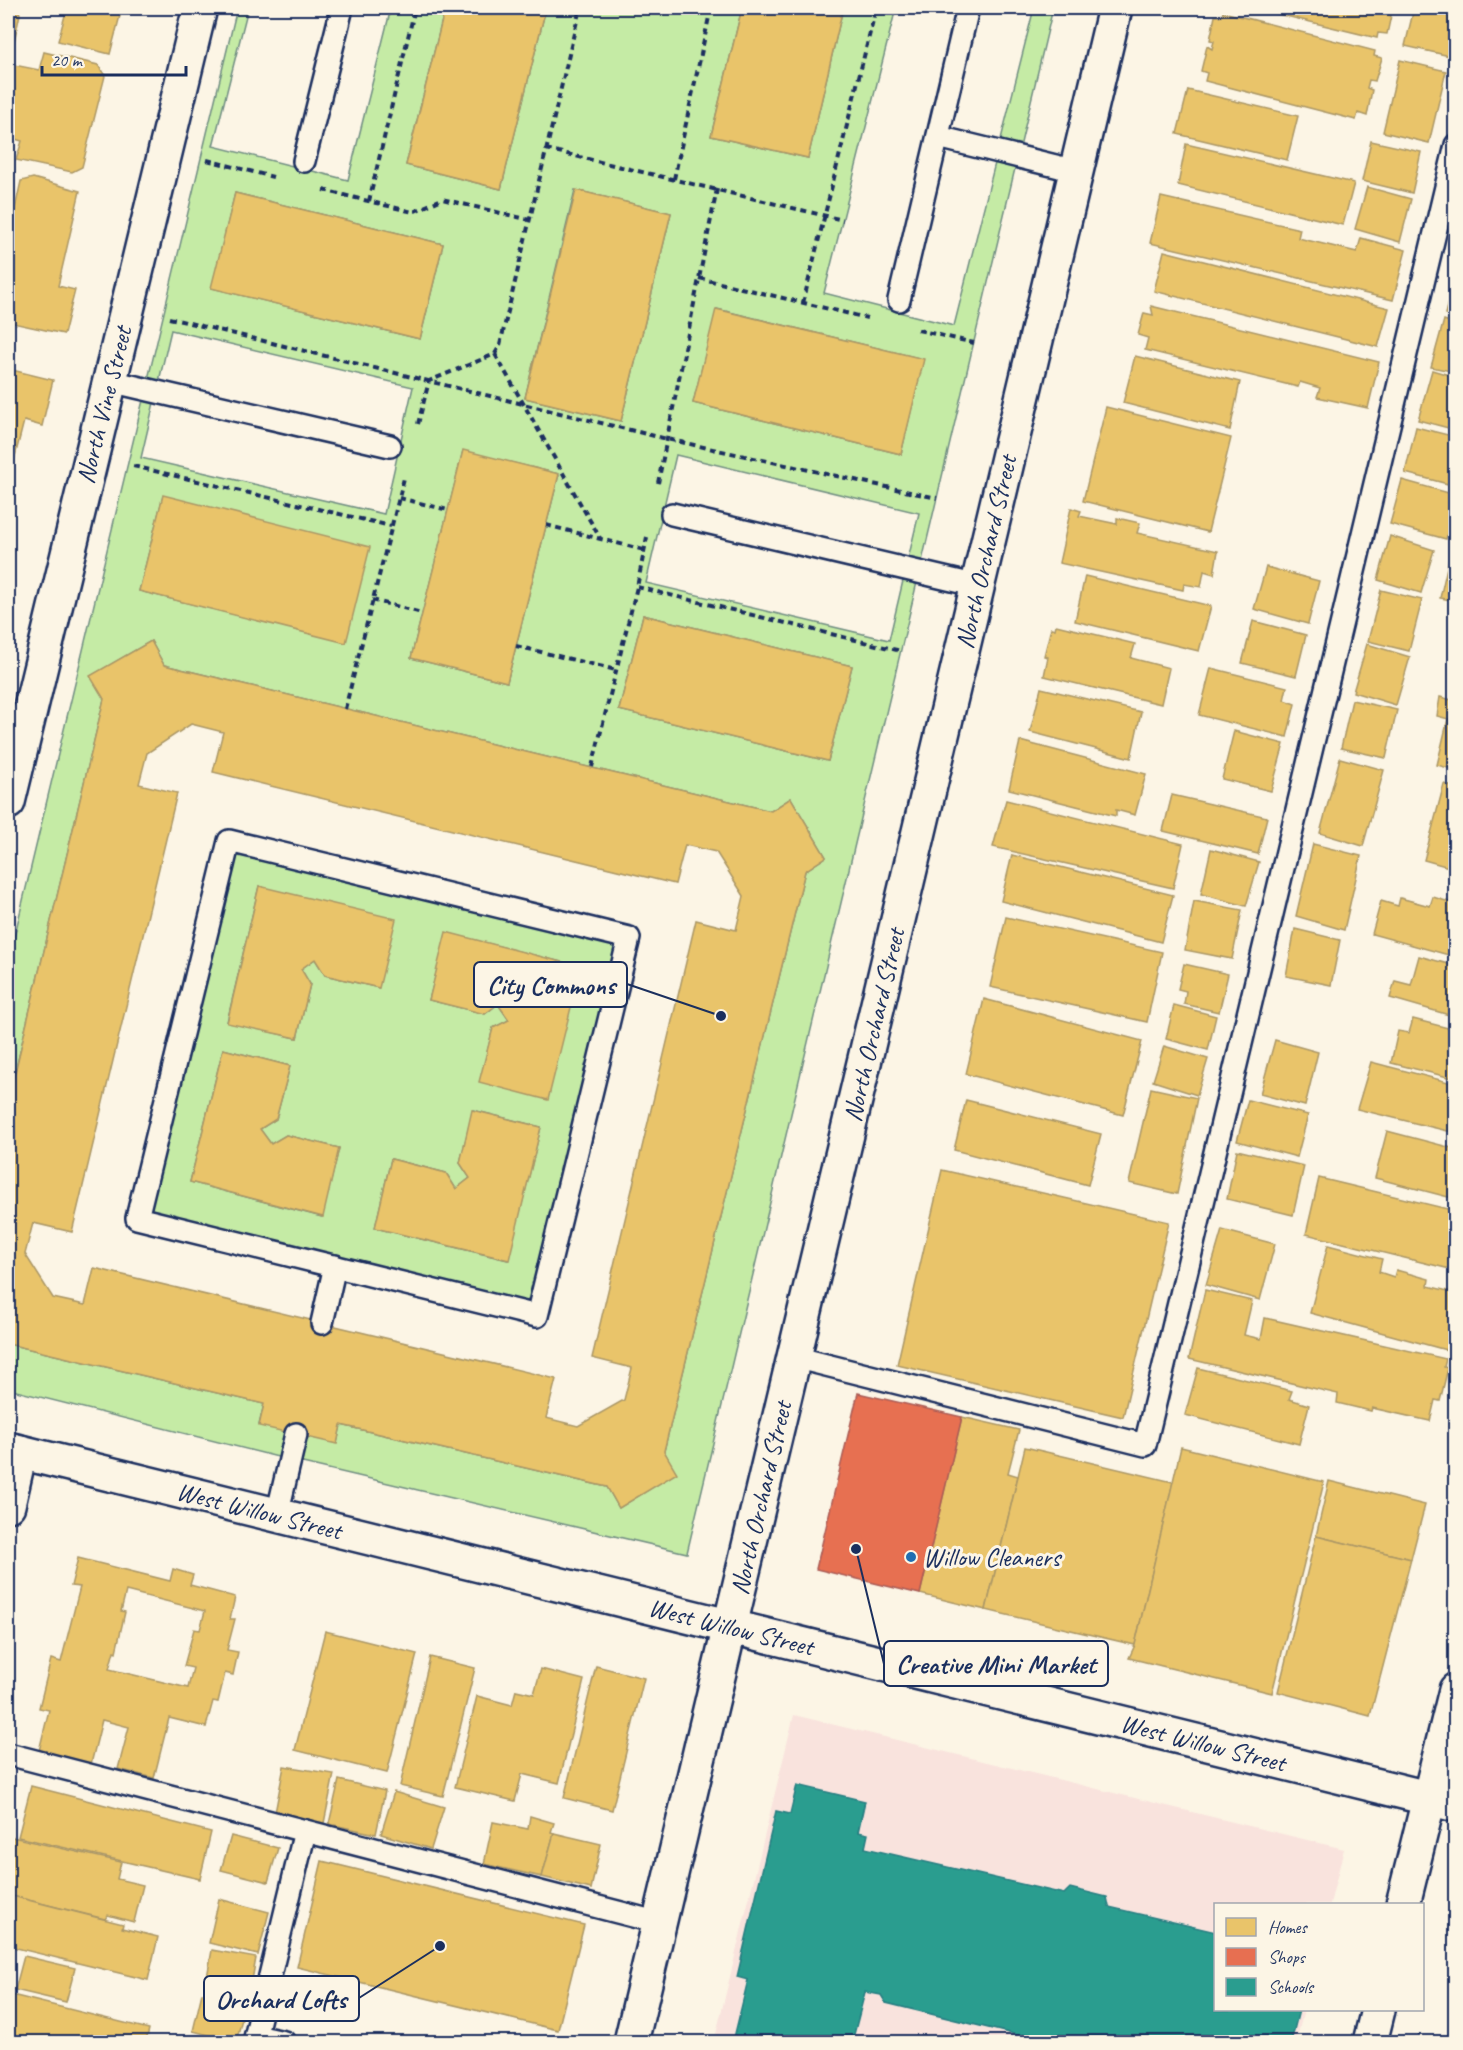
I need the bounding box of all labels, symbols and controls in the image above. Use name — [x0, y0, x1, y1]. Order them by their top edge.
scale bar — [42, 39, 186, 77]
text: 20 m — [51, 49, 84, 71]
street label: North Vine Street — [69, 321, 140, 487]
street label: North Orchard Street — [948, 450, 1025, 652]
street label: North Orchard Street — [836, 923, 913, 1125]
callout: City Commons — [474, 962, 627, 1007]
text: City Commons — [487, 968, 618, 1002]
street label: North Orchard Street — [723, 1396, 800, 1598]
street label: West Willow Street — [173, 1475, 347, 1548]
place label: Willow Cleaners — [923, 1541, 1062, 1574]
marker: Willow Cleaners — [904, 1550, 918, 1564]
street label: West Willow Street — [645, 1591, 819, 1664]
callout: Creative Mini Market — [884, 1641, 1108, 1686]
text: Creative Mini Market — [896, 1647, 1099, 1681]
street label: West Willow Street — [1117, 1707, 1291, 1780]
legend — [1214, 1903, 1424, 2011]
text: Homes — [1268, 1916, 1308, 1938]
text: Shops — [1268, 1946, 1307, 1968]
callout: Orchard Lofts — [204, 1976, 359, 2021]
text: Schools — [1268, 1976, 1315, 1998]
text: Orchard Lofts — [215, 1982, 349, 2016]

